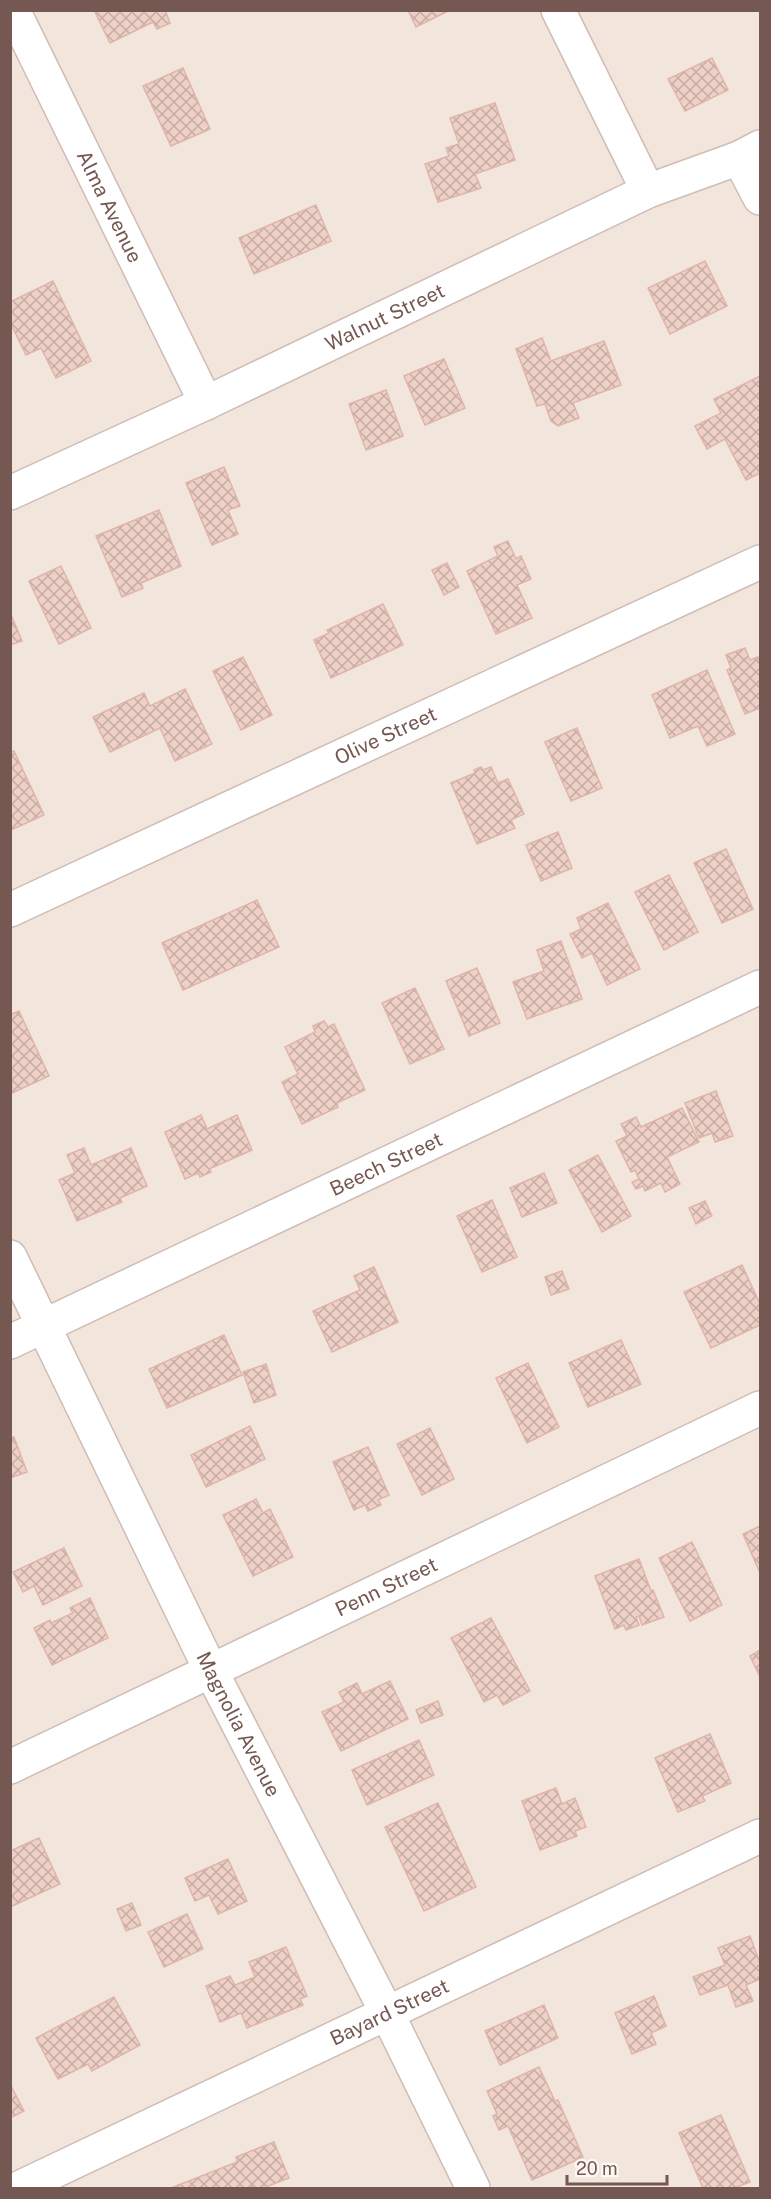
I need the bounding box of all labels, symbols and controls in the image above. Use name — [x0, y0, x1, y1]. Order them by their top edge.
street label: Alma Avenue — [72, 146, 147, 267]
street label: Walnut Street — [321, 278, 448, 356]
street label: Olive Street — [331, 702, 440, 770]
street label: Beech Street — [326, 1127, 446, 1201]
street label: Penn Street — [331, 1552, 441, 1622]
street label: Magnolia Avenue — [191, 1648, 286, 1801]
street label: Bayard Street — [326, 1974, 453, 2051]
scale bar — [567, 2148, 668, 2186]
text: 20 m — [576, 2158, 618, 2179]

